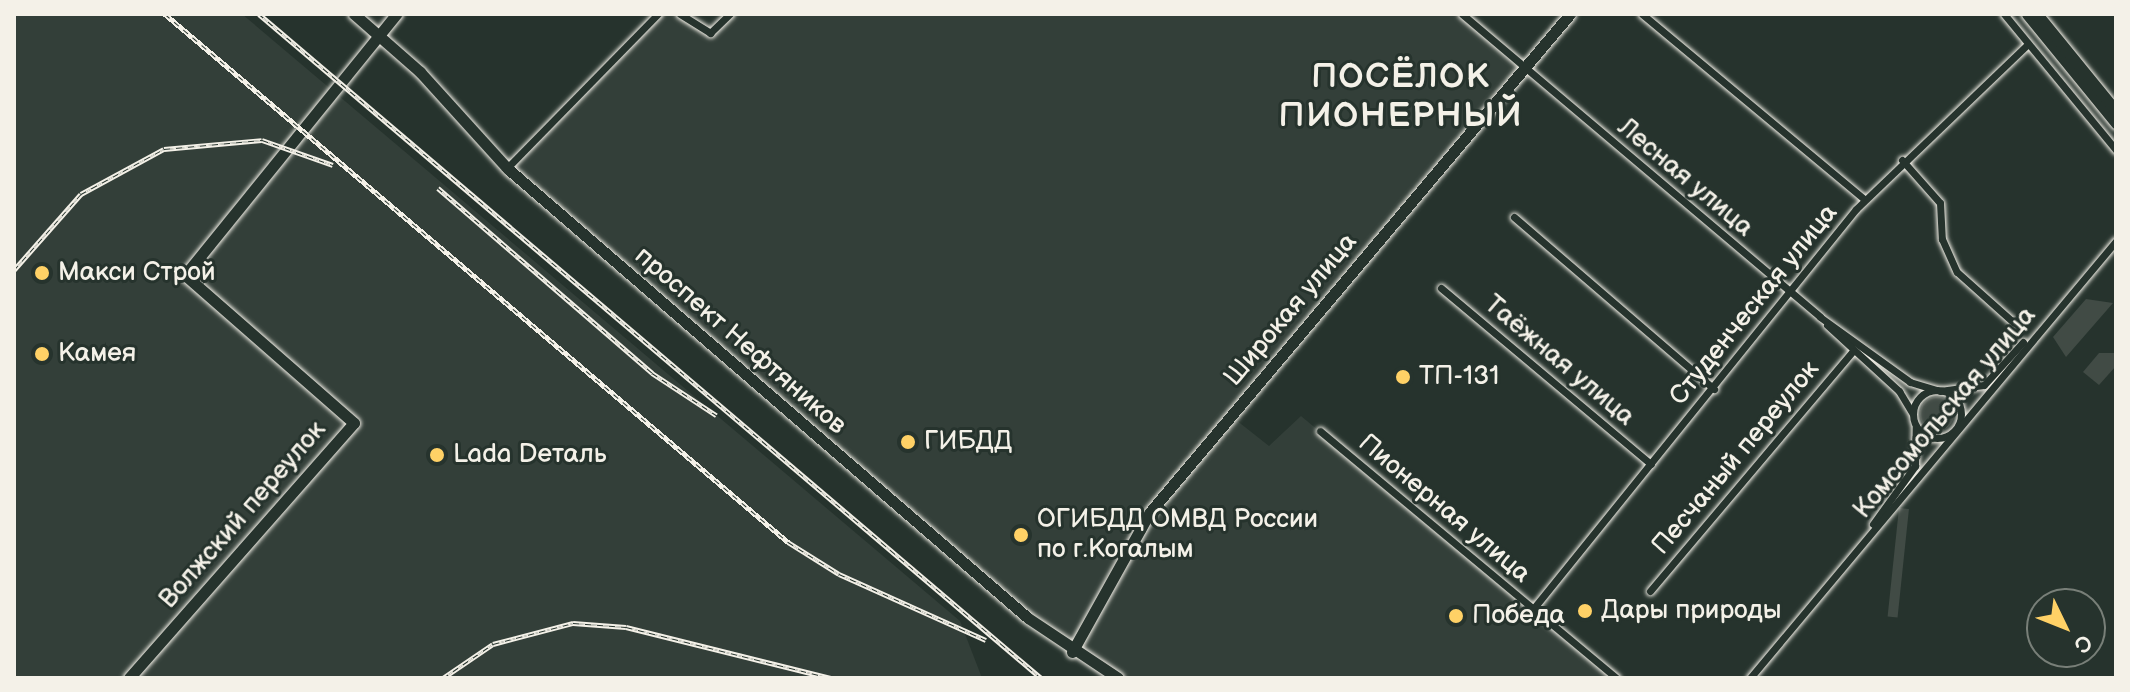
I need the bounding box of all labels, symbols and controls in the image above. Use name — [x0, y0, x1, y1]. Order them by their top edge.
district label: ПОСЁЛОК ПИОНЕРНЫЙ — [1279, 56, 1523, 136]
street label: Лесная улица — [1611, 112, 1759, 244]
street label: Студенческая улица — [1663, 198, 1845, 412]
street label: Широкая улица — [1218, 227, 1364, 393]
street label: проспект Нефтяников — [628, 241, 852, 441]
place label: Макси Строй — [58, 257, 216, 289]
marker: Макси Строй — [33, 264, 51, 282]
street label: Таёжная улица — [1478, 289, 1640, 433]
street label: Комсомольская улица — [1847, 301, 2043, 525]
place label: Камея — [58, 338, 136, 370]
marker: Камея — [33, 345, 51, 363]
street label: Песчаный переулок — [1646, 355, 1826, 561]
place label: ТП-131 — [1419, 361, 1499, 393]
marker: ТП-131 — [1394, 368, 1412, 386]
street label: Волжский переулок — [153, 415, 333, 615]
place label: ГИБДД — [924, 426, 1012, 458]
street label: Пионерная улица — [1352, 428, 1536, 590]
marker: ГИБДД — [899, 433, 917, 451]
place label: Lada Dеталь — [453, 439, 607, 471]
marker: Lada Dеталь — [428, 446, 446, 464]
place label: ОГИБДД ОМВД России по г.Когалым — [1037, 504, 1318, 566]
marker: ОГИБДД ОМВД России по г.Когалым — [1012, 526, 1030, 544]
north arrow — [2026, 588, 2106, 668]
place label: Дары природы — [1601, 595, 1781, 627]
place label: Победа — [1472, 600, 1565, 632]
marker: Дары природы — [1576, 602, 1594, 620]
marker: Победа — [1447, 607, 1465, 625]
text: С — [2067, 629, 2098, 658]

